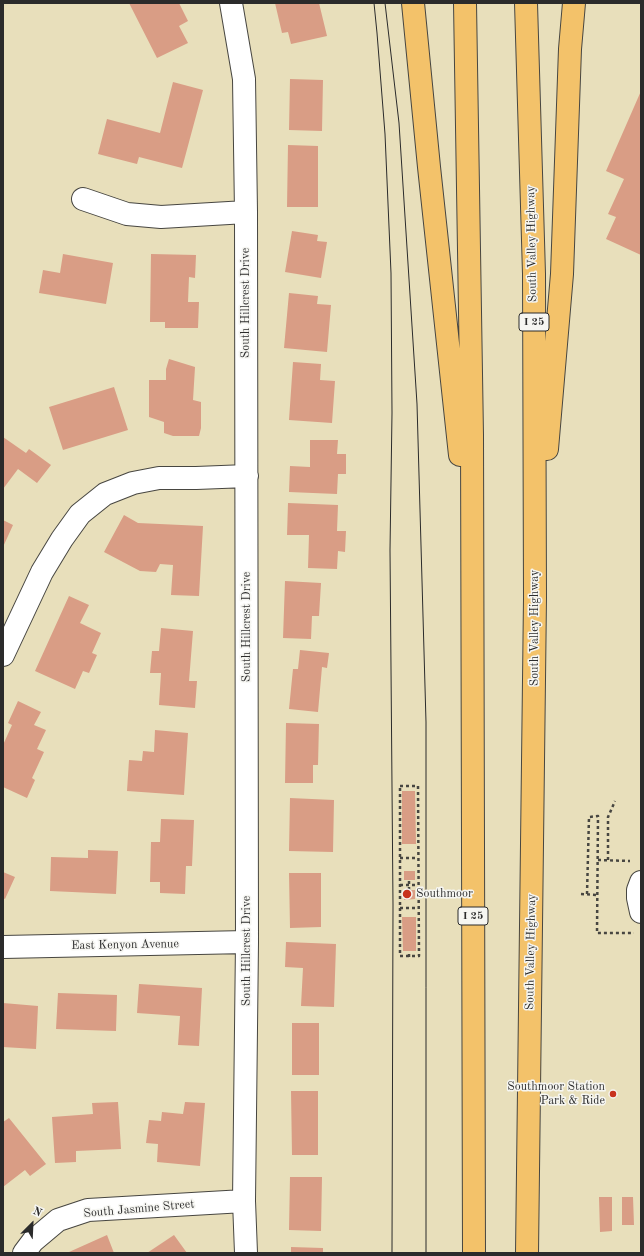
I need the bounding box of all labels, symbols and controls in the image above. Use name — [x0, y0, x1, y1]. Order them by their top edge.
street label: South Valley Highway — [524, 186, 540, 302]
street label: South Hillcrest Drive — [239, 248, 253, 358]
road number: I 25 — [519, 313, 549, 331]
street label: South Valley Highway — [528, 570, 542, 686]
street label: South Hillcrest Drive — [240, 572, 254, 682]
place label: Southmoor — [416, 887, 473, 901]
marker: Southmoor — [401, 888, 413, 900]
street label: South Valley Highway — [523, 894, 539, 1010]
street label: South Hillcrest Drive — [240, 896, 254, 1006]
road number: I 25 — [458, 907, 488, 925]
street label: East Kenyon Avenue — [71, 937, 179, 953]
place label: Southmoor Station Park & Ride — [507, 1080, 605, 1108]
marker: Southmoor Station Park & Ride — [608, 1089, 618, 1099]
street label: South Jasmine Street — [83, 1197, 195, 1221]
north arrow — [12, 1204, 52, 1244]
text: N — [31, 1206, 43, 1219]

